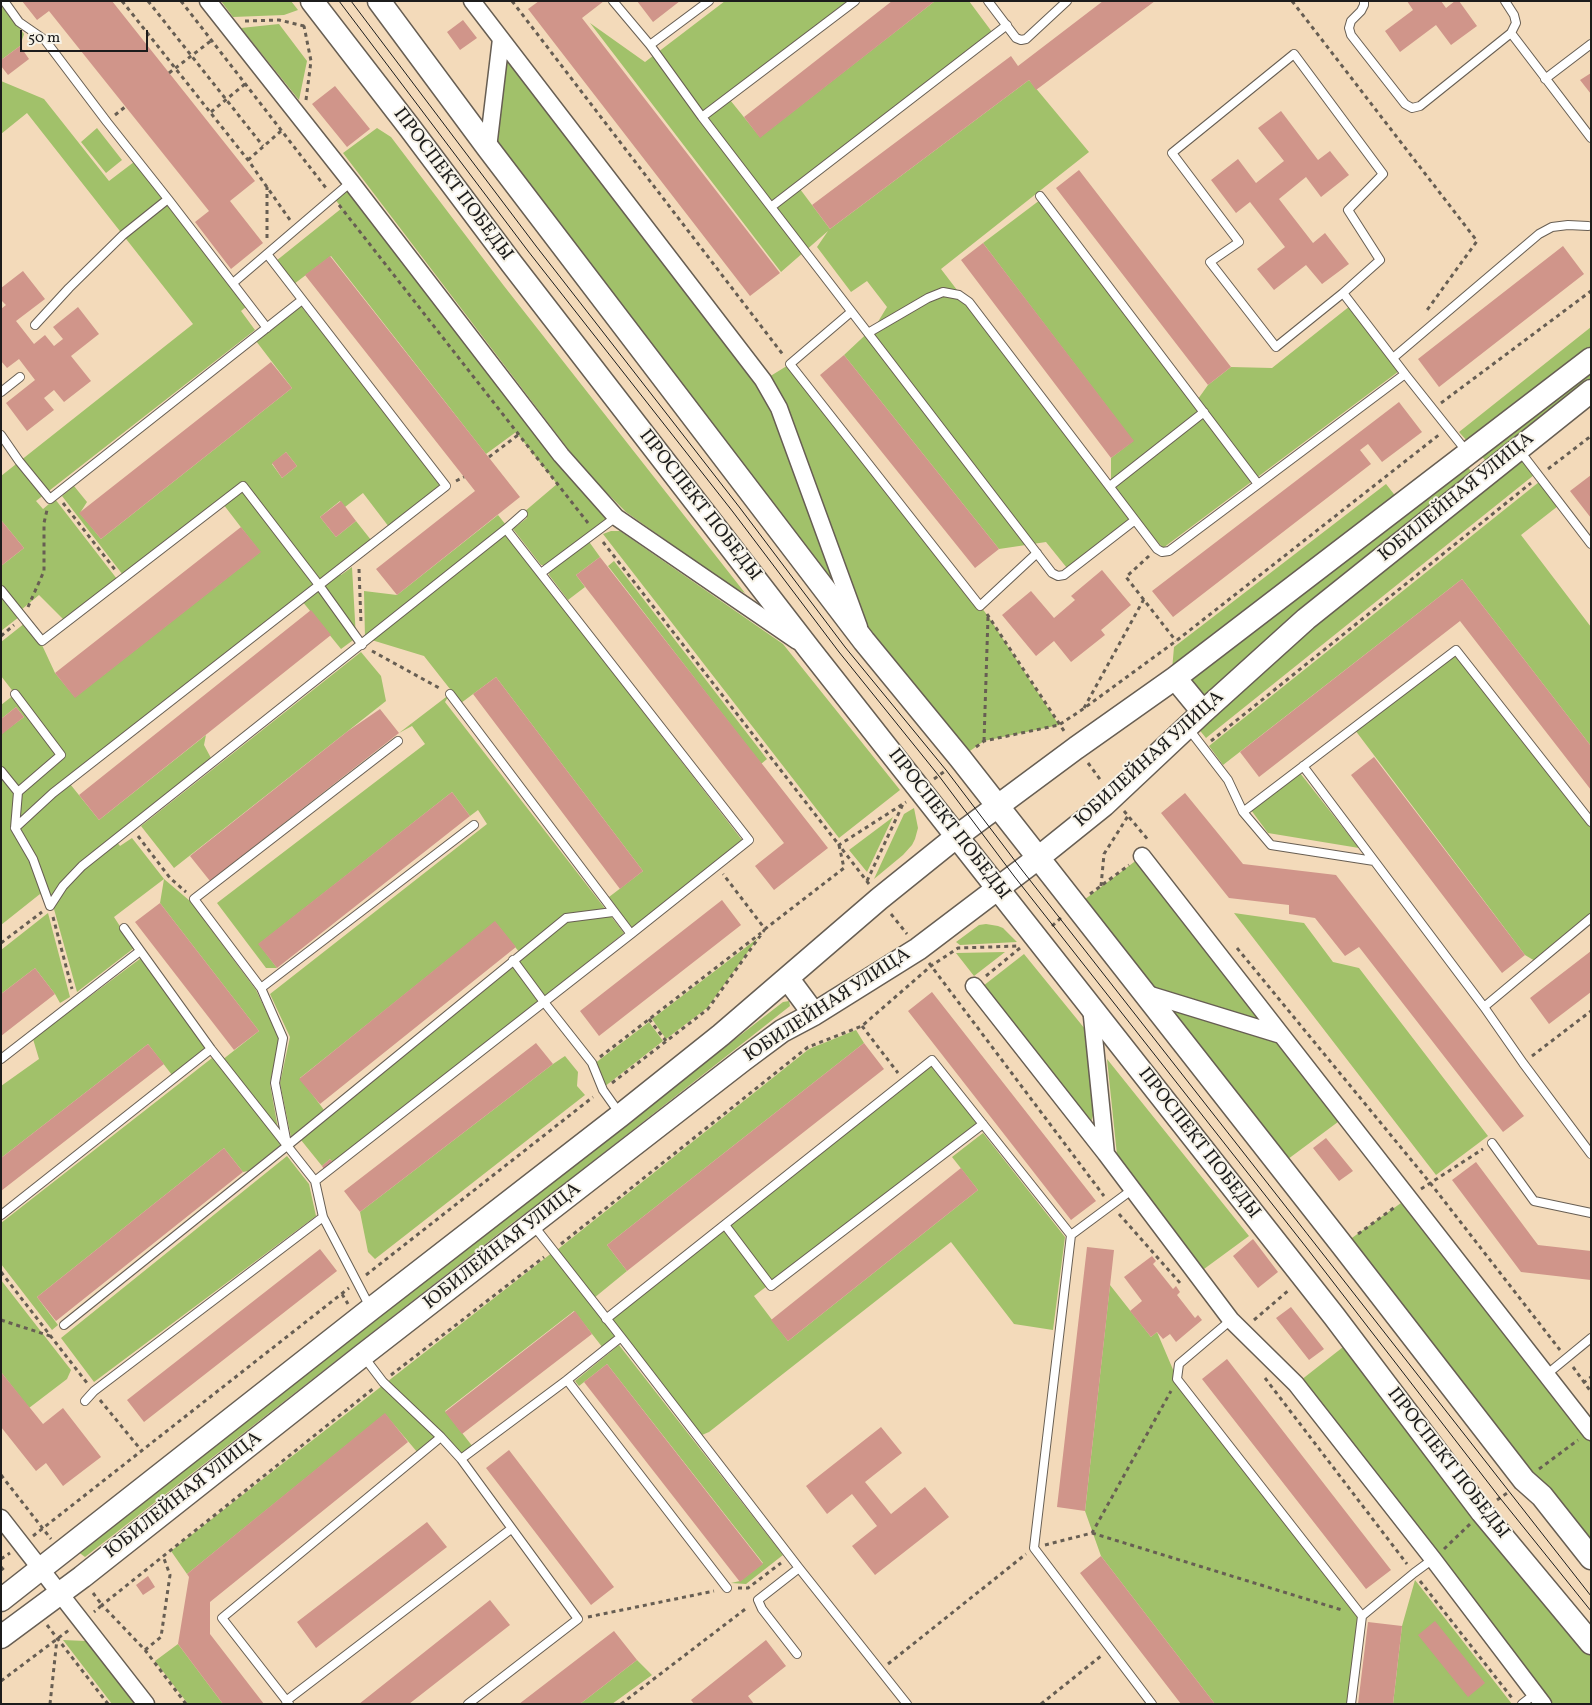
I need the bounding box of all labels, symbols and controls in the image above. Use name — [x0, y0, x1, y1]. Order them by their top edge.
scale bar — [22, 20, 150, 52]
text: 50 m — [28, 28, 60, 49]
street label: ПРОСПЕКТ ПОБЕДЫ — [387, 104, 517, 266]
street label: ПРОСПЕКТ ПОБЕДЫ — [633, 426, 765, 586]
street label: ЮБИЛЕЙНАЯ УЛИЦА — [1375, 428, 1539, 568]
street label: ЮБИЛЕЙНАЯ УЛИЦА — [1071, 687, 1229, 833]
street label: ПРОСПЕКТ ПОБЕДЫ — [882, 745, 1014, 905]
street label: ЮБИЛЕЙНАЯ УЛИЦА — [741, 944, 915, 1068]
street label: ПРОСПЕКТ ПОБЕДЫ — [1132, 1064, 1264, 1224]
street label: ЮБИЛЕЙНАЯ УЛИЦА — [420, 1179, 586, 1315]
street label: ПРОСПЕКТ ПОБЕДЫ — [1381, 1384, 1513, 1544]
street label: ЮБИЛЕЙНАЯ УЛИЦА — [101, 1428, 267, 1564]

